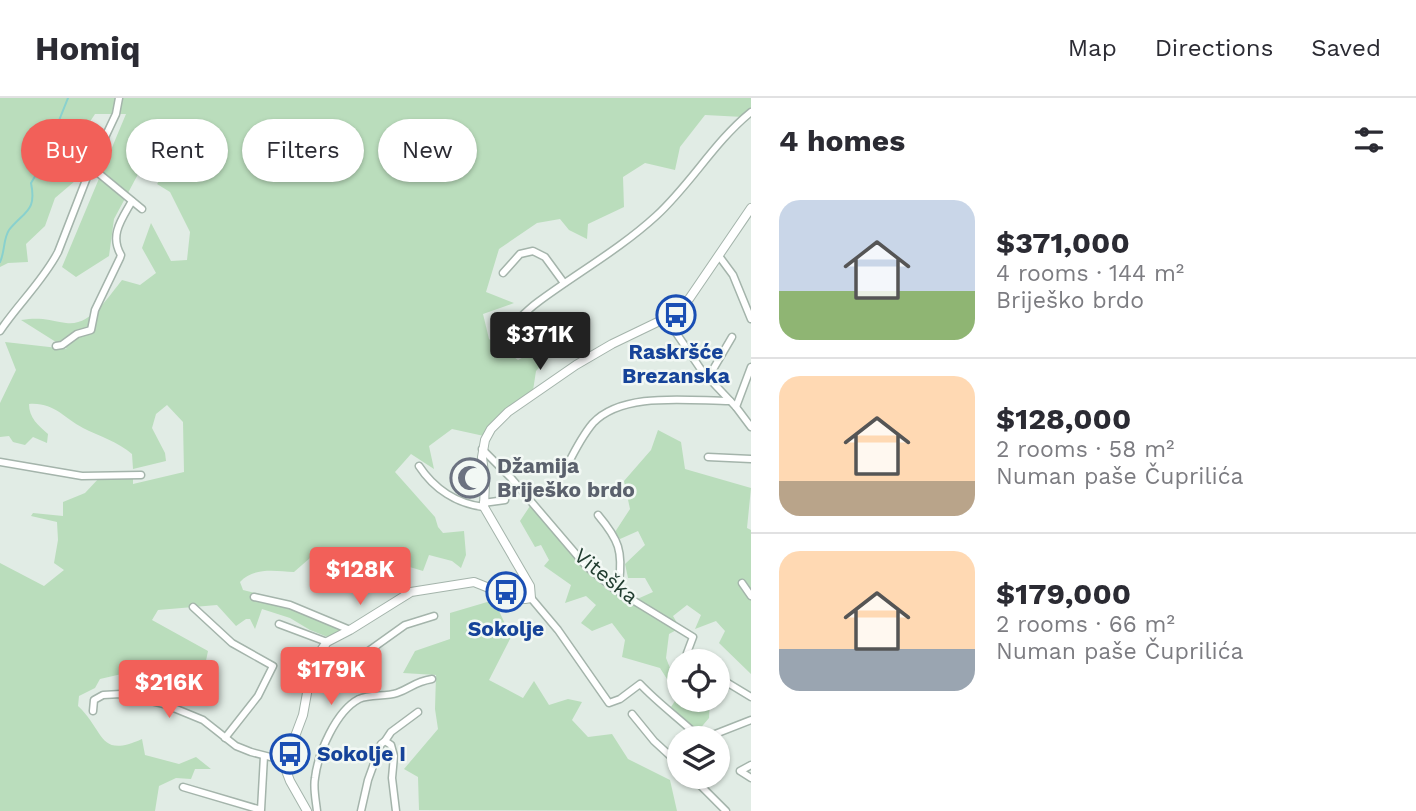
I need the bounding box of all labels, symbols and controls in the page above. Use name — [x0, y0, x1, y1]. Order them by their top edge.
text: Homiq — [35, 29, 141, 68]
text: Map — [1068, 34, 1117, 62]
text: Directions — [1155, 34, 1273, 62]
text: Saved — [1311, 34, 1381, 62]
chip: Buy — [21, 119, 112, 182]
chip: Rent — [126, 119, 228, 182]
chip: Filters — [242, 119, 364, 182]
chip: New — [378, 119, 477, 182]
icon: filters — [1350, 121, 1388, 159]
text: 4 homes — [779, 123, 905, 158]
text: $371,000 — [996, 225, 1130, 260]
icon: home — [835, 228, 919, 312]
text: 4 rooms · 144 m² — [996, 260, 1184, 287]
text: Briješko brdo — [996, 287, 1144, 314]
bus stop icon: Raskršće Brezanska — [655, 294, 697, 336]
pin: $371K — [491, 313, 589, 372]
text: $371K — [506, 321, 574, 348]
place label: Raskršće Brezanska — [622, 339, 731, 388]
text: $128,000 — [996, 401, 1131, 436]
icon: home — [835, 404, 919, 488]
text: 2 rooms · 58 m² — [996, 436, 1175, 463]
place label: Džamija Briješko brdo — [497, 453, 635, 502]
mosque icon: Džamija Briješko brdo — [449, 457, 491, 499]
text: Numan paše Čuprilića — [996, 463, 1244, 490]
street label: Viteška — [569, 542, 643, 609]
pin: $128K — [311, 547, 409, 607]
text: $128K — [326, 556, 394, 583]
bus stop icon: Sokolje — [485, 571, 527, 613]
text: $179,000 — [996, 576, 1131, 611]
icon: home — [835, 579, 919, 663]
text: 2 rooms · 66 m² — [996, 611, 1175, 638]
place label: Sokolje — [468, 616, 544, 641]
text: Numan paše Čuprilića — [996, 638, 1244, 665]
pin: $179K — [282, 648, 380, 707]
map controls — [667, 649, 730, 789]
button: locate — [667, 649, 730, 712]
text: $179K — [297, 656, 365, 683]
pin: $216K — [120, 660, 218, 720]
text: $216K — [135, 669, 203, 696]
button: layers — [667, 726, 730, 789]
bus stop icon: Sokolje I — [269, 733, 311, 775]
place label: Sokolje I — [317, 741, 406, 766]

